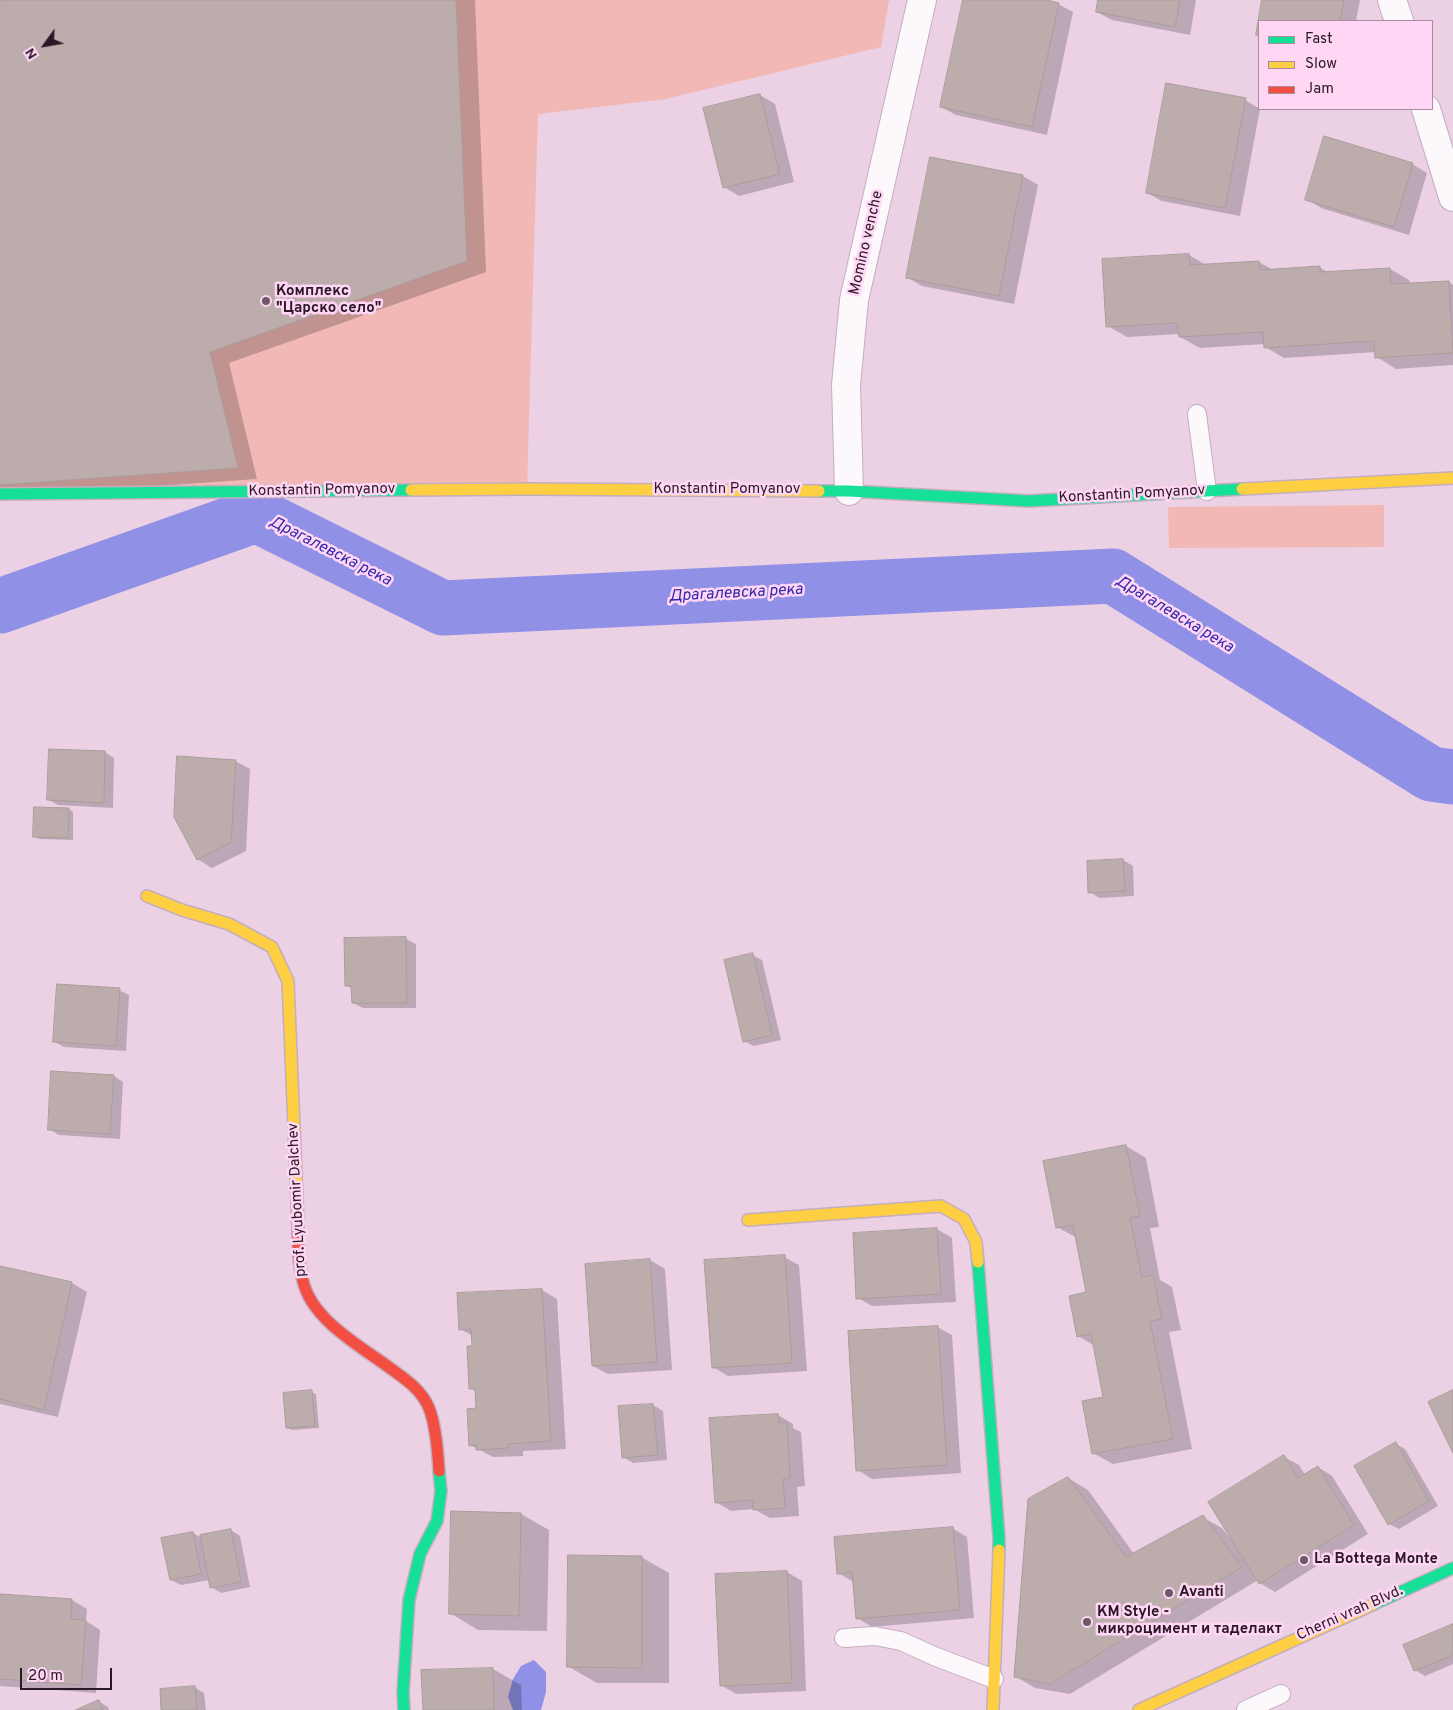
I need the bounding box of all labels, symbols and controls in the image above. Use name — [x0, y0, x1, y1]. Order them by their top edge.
north arrow — [20, 20, 70, 70]
legend — [1258, 20, 1433, 110]
text: Fast — [1305, 30, 1333, 49]
text: N — [22, 44, 42, 62]
text: Slow — [1305, 55, 1337, 74]
text: Jam — [1305, 80, 1334, 99]
street label: Momino venche — [846, 189, 888, 297]
place label: Комплекс "Царско село" — [276, 283, 381, 318]
marker: Комплекс "Царско село" — [260, 295, 272, 307]
street label: Konstantin Pomyanov — [248, 481, 396, 501]
street label: Konstantin Pomyanov — [654, 481, 800, 499]
street label: Konstantin Pomyanov — [1058, 482, 1206, 508]
water label: Драгалевска река — [266, 513, 394, 591]
water label: Драгалевска река — [1112, 572, 1236, 658]
water label: Драгалевска река — [669, 581, 803, 607]
street label: prof. Lyubomir Dalchev — [285, 1123, 311, 1277]
place label: La Bottega Monte — [1314, 1551, 1438, 1569]
marker: La Bottega Monte — [1298, 1554, 1310, 1566]
street label: Cherni vrah Blvd. — [1294, 1582, 1406, 1646]
place label: Avanti — [1179, 1584, 1224, 1602]
marker: Avanti — [1163, 1587, 1175, 1599]
place label: KM Style - микроцимент и таделакт — [1097, 1604, 1282, 1639]
marker: KM Style - микроцимент и таделакт — [1081, 1616, 1093, 1628]
scale bar — [22, 1658, 115, 1690]
text: 20 m — [28, 1667, 63, 1686]

